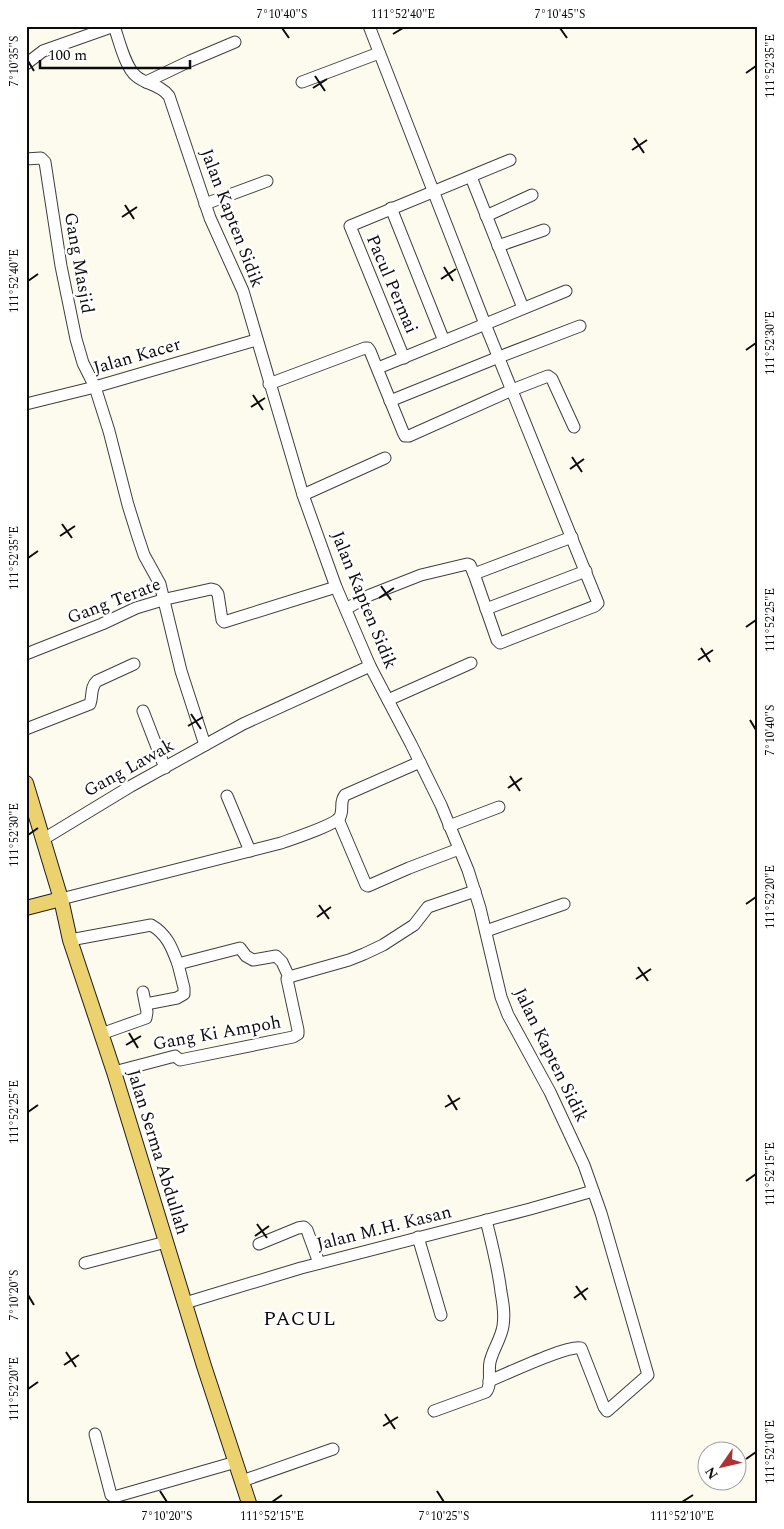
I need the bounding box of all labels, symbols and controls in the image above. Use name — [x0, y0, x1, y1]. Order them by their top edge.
text: 7°10'40"S — [257, 5, 307, 24]
text: 111°52'40"E — [371, 5, 435, 24]
text: 7°10'45"S — [535, 5, 585, 24]
text: 111°52'35"E — [761, 34, 780, 98]
text: 7°10'35"S — [5, 36, 24, 86]
scale bar — [40, 38, 190, 70]
text: 100 m — [48, 44, 87, 67]
street label: Jalan Kapten Sidik — [193, 145, 271, 291]
street label: Gang Masjid — [57, 210, 101, 316]
street label: Pacul Permai — [359, 230, 425, 338]
text: 111°52'40"E — [5, 249, 24, 313]
text: 111°52'30"E — [761, 311, 780, 375]
street label: Jalan Kacer — [90, 331, 184, 381]
text: 111°52'35"E — [5, 526, 24, 590]
street label: Jalan Kapten Sidik — [324, 527, 404, 673]
street label: Gang Terate — [63, 571, 165, 631]
text: 111°52'25"E — [761, 588, 780, 652]
text: 7°10'40"S — [761, 705, 780, 755]
street label: Gang Lawak — [79, 732, 179, 804]
text: 111°52'30"E — [5, 803, 24, 867]
text: 111°52'20"E — [761, 865, 780, 929]
street label: Jalan Kapten Sidik — [507, 983, 595, 1127]
street label: Gang Ki Ampoh — [151, 1008, 283, 1058]
street label: Jalan Serma Abdullah — [120, 1066, 196, 1238]
text: 111°52'25"E — [5, 1080, 24, 1144]
text: 111°52'15"E — [761, 1142, 780, 1206]
street label: Jalan M.H. Kasan — [314, 1198, 454, 1258]
text: 7°10'20"S — [5, 1270, 24, 1320]
district label: PACUL — [263, 1304, 337, 1334]
text: 111°52'20"E — [5, 1357, 24, 1421]
text: 111°52'10"E — [761, 1420, 780, 1484]
north arrow — [696, 1442, 746, 1492]
text: N — [700, 1462, 724, 1484]
text: 7°10'20"S — [142, 1507, 192, 1526]
text: 111°52'15"E — [240, 1507, 304, 1526]
text: 7°10'25"S — [419, 1507, 469, 1526]
text: 111°52'10"E — [650, 1507, 714, 1526]

